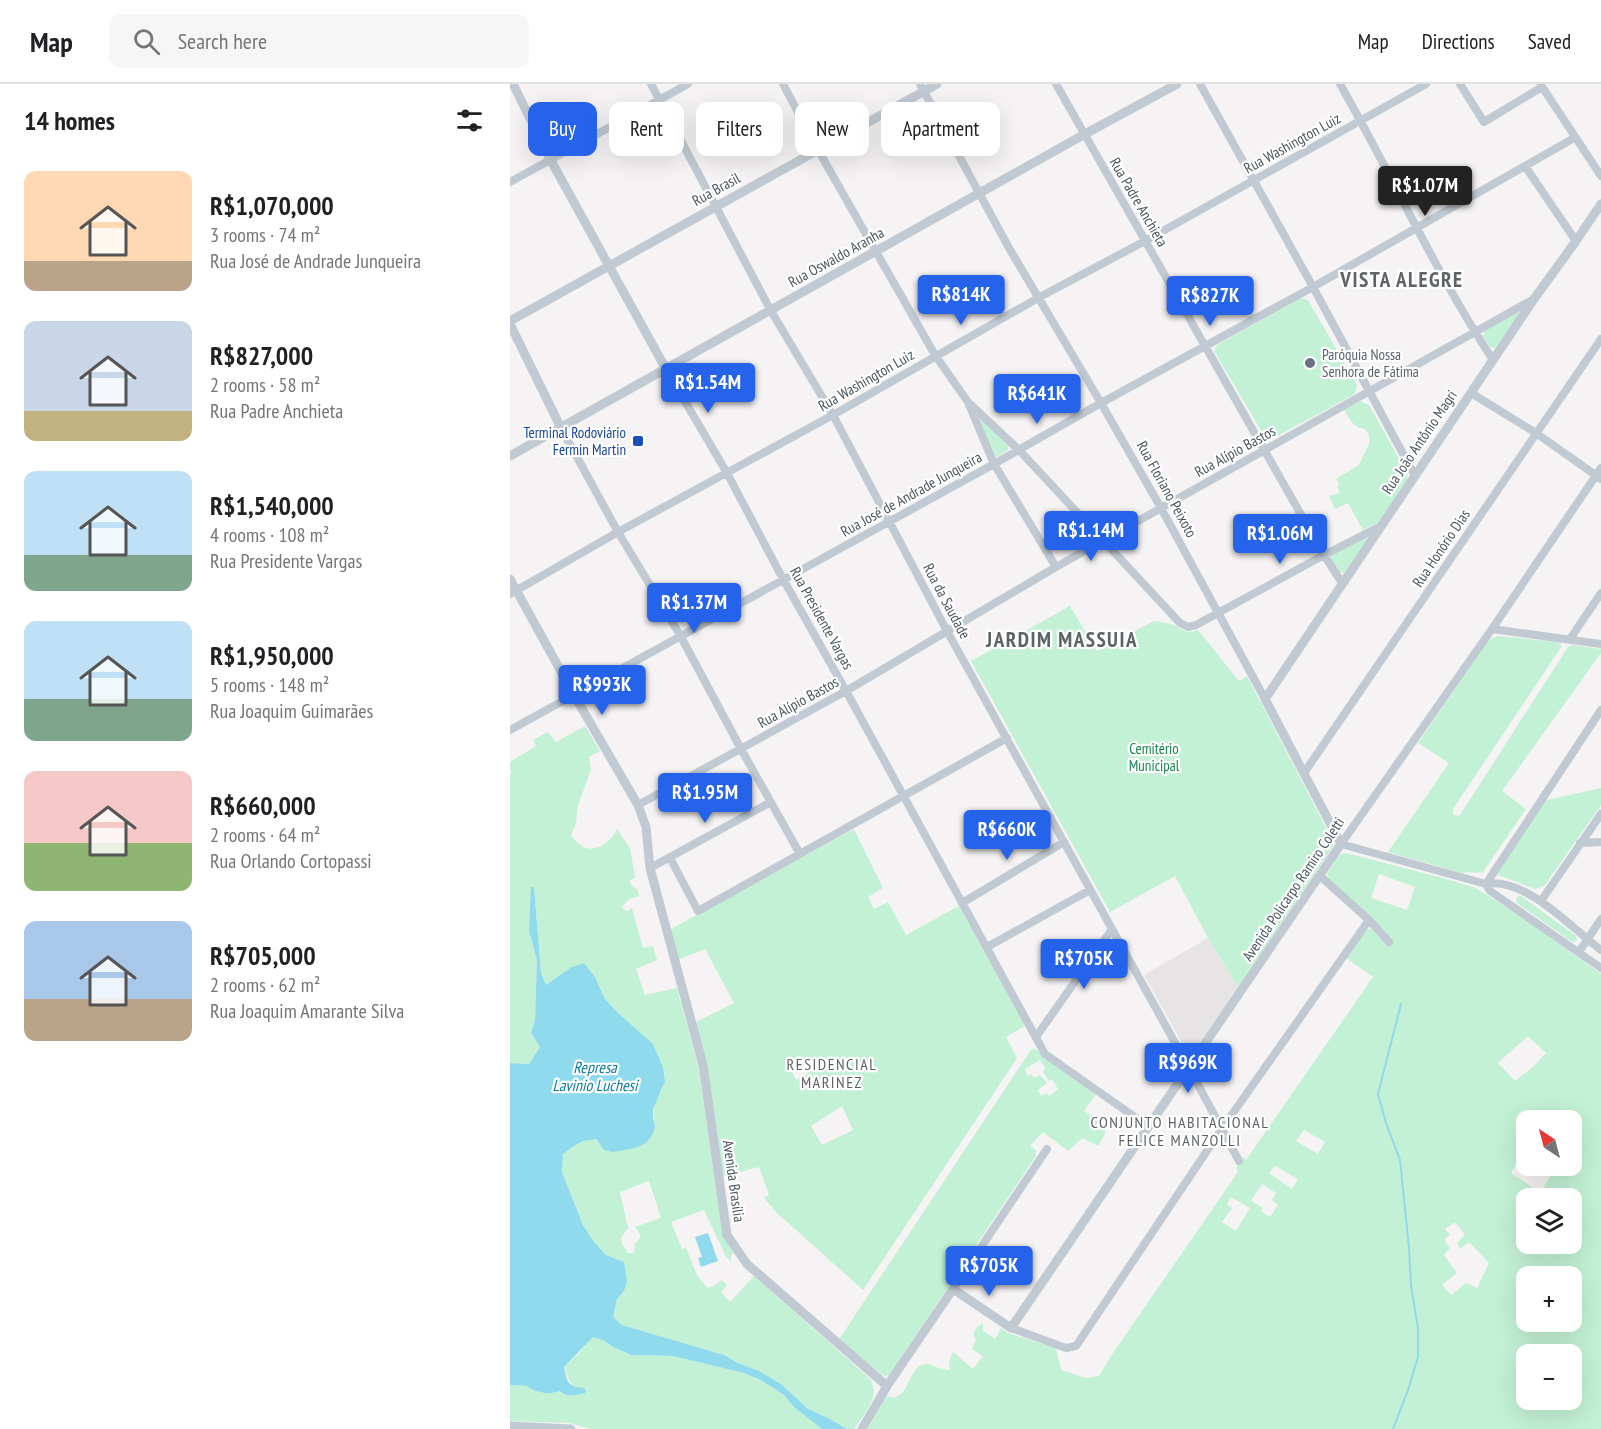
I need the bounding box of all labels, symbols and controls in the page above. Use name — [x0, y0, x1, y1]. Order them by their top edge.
search box — [109, 14, 529, 68]
text: Map — [30, 23, 73, 60]
icon: search — [130, 25, 163, 58]
text: Search here — [178, 27, 267, 55]
text: Map — [1358, 28, 1389, 55]
text: Directions — [1422, 28, 1495, 55]
text: Saved — [1528, 28, 1571, 55]
chip: Buy — [528, 102, 597, 156]
chip: Rent — [609, 102, 684, 156]
chip: Filters — [696, 102, 783, 156]
chip: New — [795, 102, 869, 156]
chip: Apartment — [881, 102, 1000, 156]
text: 14 homes — [24, 104, 115, 137]
icon: filters — [453, 104, 486, 137]
street label: Rua Washington Luiz — [1240, 109, 1344, 177]
street label: Rua Padre Anchieta — [1106, 154, 1172, 250]
pin: R$1.07M — [1370, 166, 1480, 217]
street label: Rua Brasil — [689, 168, 744, 210]
text: R$1.07M — [1392, 172, 1458, 198]
text: R$1,070,000 — [210, 189, 334, 222]
icon: home — [72, 195, 144, 267]
text: 3 rooms · 74 m² — [210, 222, 320, 248]
street label: Rua Oswaldo Aranha — [785, 223, 887, 291]
text: Rua José de Andrade Junqueira — [210, 248, 421, 274]
district label: VISTA ALEGRE — [1339, 266, 1464, 293]
pin: R$814K — [912, 275, 1010, 326]
pin: R$827K — [1161, 276, 1259, 327]
text: R$814K — [932, 281, 990, 307]
text: R$827K — [1181, 282, 1239, 308]
text: R$827,000 — [210, 339, 313, 372]
icon: home — [72, 345, 144, 417]
street label: Rua Washington Luiz — [815, 345, 917, 415]
place label: Paróquia Nossa Senhora de Fátima — [1322, 345, 1419, 381]
marker: Paróquia Nossa Senhora de Fátima — [1303, 356, 1317, 370]
pin: R$1.54M — [653, 363, 763, 414]
text: R$1.54M — [675, 369, 741, 395]
text: 2 rooms · 58 m² — [210, 372, 320, 398]
pin: R$641K — [988, 374, 1086, 425]
text: R$641K — [1008, 380, 1066, 406]
street label: Rua João Antônio Magri — [1377, 386, 1461, 498]
text: Rua Padre Anchieta — [210, 398, 343, 424]
street label: Rua Alípio Bastos — [1191, 421, 1279, 481]
place label: Terminal Rodoviário Fermin Martin — [523, 423, 626, 459]
marker: Terminal Rodoviário Fermin Martin — [631, 434, 645, 448]
street label: Rua Floriano Peixoto — [1133, 437, 1201, 541]
street label: Rua José de Andrade Junqueira — [837, 447, 985, 541]
text: R$1,540,000 — [210, 489, 334, 522]
icon: home — [72, 495, 144, 567]
street label: Rua Honório Dias — [1408, 506, 1474, 590]
pin: R$1.14M — [1036, 511, 1146, 562]
pin: R$1.06M — [1225, 514, 1335, 565]
text: R$1.14M — [1058, 517, 1124, 543]
text: R$1.06M — [1247, 520, 1313, 546]
text: 4 rooms · 108 m² — [210, 522, 329, 548]
text: Rua Presidente Vargas — [210, 548, 362, 574]
street label: Rua da Saudade — [919, 560, 975, 642]
street label: Rua Presidente Vargas — [786, 563, 858, 673]
pin: R$1.37M — [639, 583, 749, 634]
text: R$1.37M — [661, 589, 727, 615]
district label: JARDIM MASSUIA — [985, 626, 1138, 653]
text: R$1,950,000 — [210, 639, 334, 672]
icon: home — [72, 645, 144, 717]
pin: R$993K — [553, 665, 651, 716]
text: R$993K — [573, 671, 631, 697]
text: 5 rooms · 148 m² — [210, 672, 329, 698]
street label: Rua Alípio Bastos — [754, 672, 842, 732]
text: Rua Joaquim Guimarães — [210, 698, 373, 724]
park label: Cemitério Municipal — [1129, 739, 1180, 775]
pin: R$1.95M — [650, 773, 760, 824]
text: R$1.95M — [672, 779, 738, 805]
text: R$660,000 — [210, 789, 316, 822]
icon: home — [72, 795, 144, 867]
pin: R$660K — [958, 810, 1056, 861]
street label: Avenida Policarpo Ramiro Coletti — [1238, 813, 1348, 965]
text: R$660K — [978, 816, 1036, 842]
text: 2 rooms · 64 m² — [210, 822, 320, 848]
text: Rua Orlando Cortopassi — [210, 848, 372, 874]
text: R$705,000 — [210, 939, 316, 972]
pin: R$705K — [1035, 939, 1133, 990]
icon: home — [72, 945, 144, 1017]
text: R$705K — [1055, 945, 1113, 971]
text: 2 rooms · 62 m² — [210, 972, 320, 998]
text: Rua Joaquim Amarante Silva — [210, 998, 404, 1024]
pin: R$969K — [1139, 1043, 1237, 1094]
text: R$969K — [1159, 1049, 1217, 1075]
district label: RESIDENCIAL MARINEZ — [787, 1054, 877, 1092]
water label: Represa Lavinio Luchesi — [553, 1057, 640, 1095]
north arrow — [1516, 1110, 1582, 1176]
map controls — [1516, 1110, 1582, 1410]
district label: CONJUNTO HABITACIONAL FELICE MANZOLLI — [1091, 1112, 1269, 1150]
street label: Avenida Brasília — [719, 1139, 749, 1223]
button: layers — [1516, 1188, 1582, 1254]
pin: R$705K — [940, 1246, 1038, 1297]
text: R$705K — [960, 1252, 1018, 1278]
button: + — [1516, 1266, 1582, 1332]
button: − — [1516, 1344, 1582, 1410]

